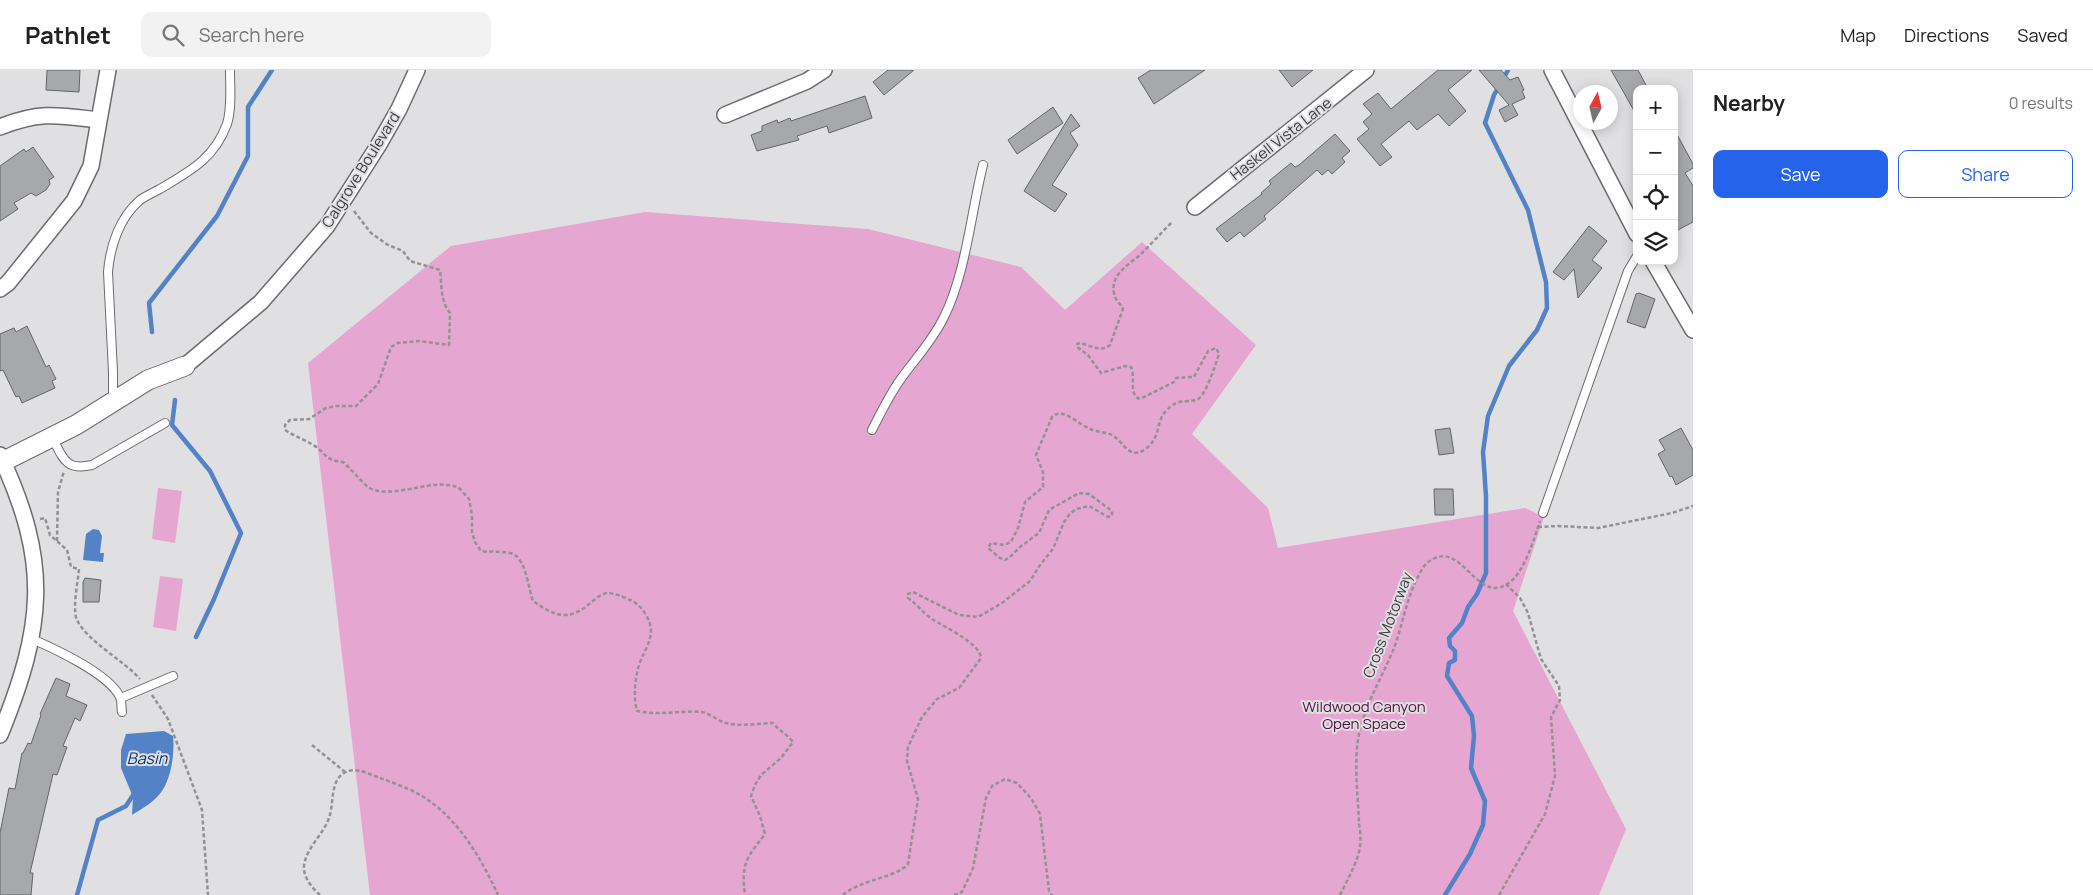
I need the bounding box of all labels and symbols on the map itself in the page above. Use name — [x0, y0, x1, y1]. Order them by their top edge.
north arrow — [1573, 85, 1618, 130]
street label: Haskell Vista Lane — [1226, 92, 1336, 185]
street label: Calgrove Boulevard — [316, 108, 405, 232]
street label: Cross Motorway — [1358, 569, 1417, 681]
park label: Wildwood Canyon Open Space — [1302, 696, 1426, 734]
water label: Basin — [127, 747, 168, 769]

